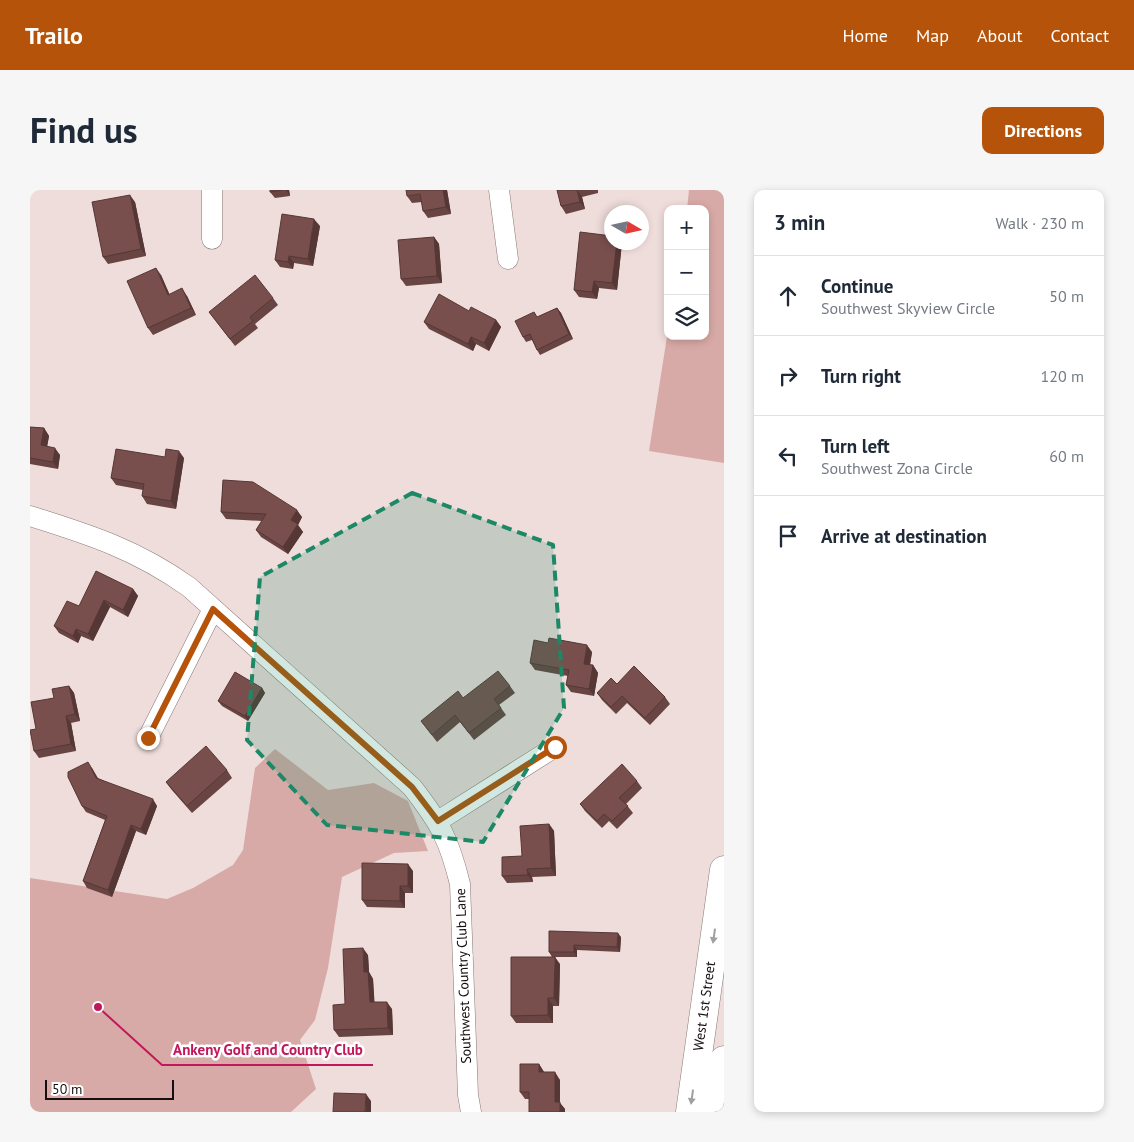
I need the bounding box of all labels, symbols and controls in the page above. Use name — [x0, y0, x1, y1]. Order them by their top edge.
text: Trailo — [25, 20, 83, 51]
text: Home — [842, 24, 888, 47]
text: Map — [916, 24, 949, 47]
text: About — [977, 24, 1023, 47]
text: Contact — [1051, 24, 1109, 47]
text: Find us — [30, 107, 138, 153]
button: Directions — [982, 107, 1104, 154]
north arrow — [604, 205, 649, 250]
map controls — [664, 205, 709, 340]
button: + — [664, 205, 709, 250]
text: 3 min — [774, 209, 825, 236]
text: Walk · 230 m — [995, 213, 1084, 233]
button: − — [664, 250, 709, 295]
text: Continue — [821, 274, 893, 298]
icon: ahead — [774, 282, 802, 310]
text: 50 m — [1049, 286, 1084, 306]
button: layers — [664, 295, 709, 340]
text: Southwest Skyview Circle — [821, 298, 995, 318]
icon: right — [774, 362, 802, 390]
text: Turn right — [821, 364, 901, 388]
text: 120 m — [1041, 366, 1084, 386]
text: Turn left — [821, 434, 890, 458]
icon: left — [774, 442, 802, 470]
text: 60 m — [1049, 446, 1084, 466]
text: Southwest Zona Circle — [821, 458, 973, 478]
icon: arrive — [774, 522, 802, 550]
text: Arrive at destination — [821, 524, 987, 548]
route end — [137, 727, 160, 750]
route start — [544, 736, 567, 759]
street label: Southwest Country Club Lane — [451, 888, 475, 1064]
one-way arrow — [710, 928, 718, 944]
street label: West 1st Street — [689, 960, 719, 1052]
callout: Ankeny Golf and Country Club — [162, 1035, 373, 1065]
text: Ankeny Golf and Country Club — [173, 1040, 363, 1059]
scale bar — [45, 1077, 174, 1100]
text: 50 m — [52, 1080, 82, 1098]
one-way arrow — [688, 1089, 696, 1105]

